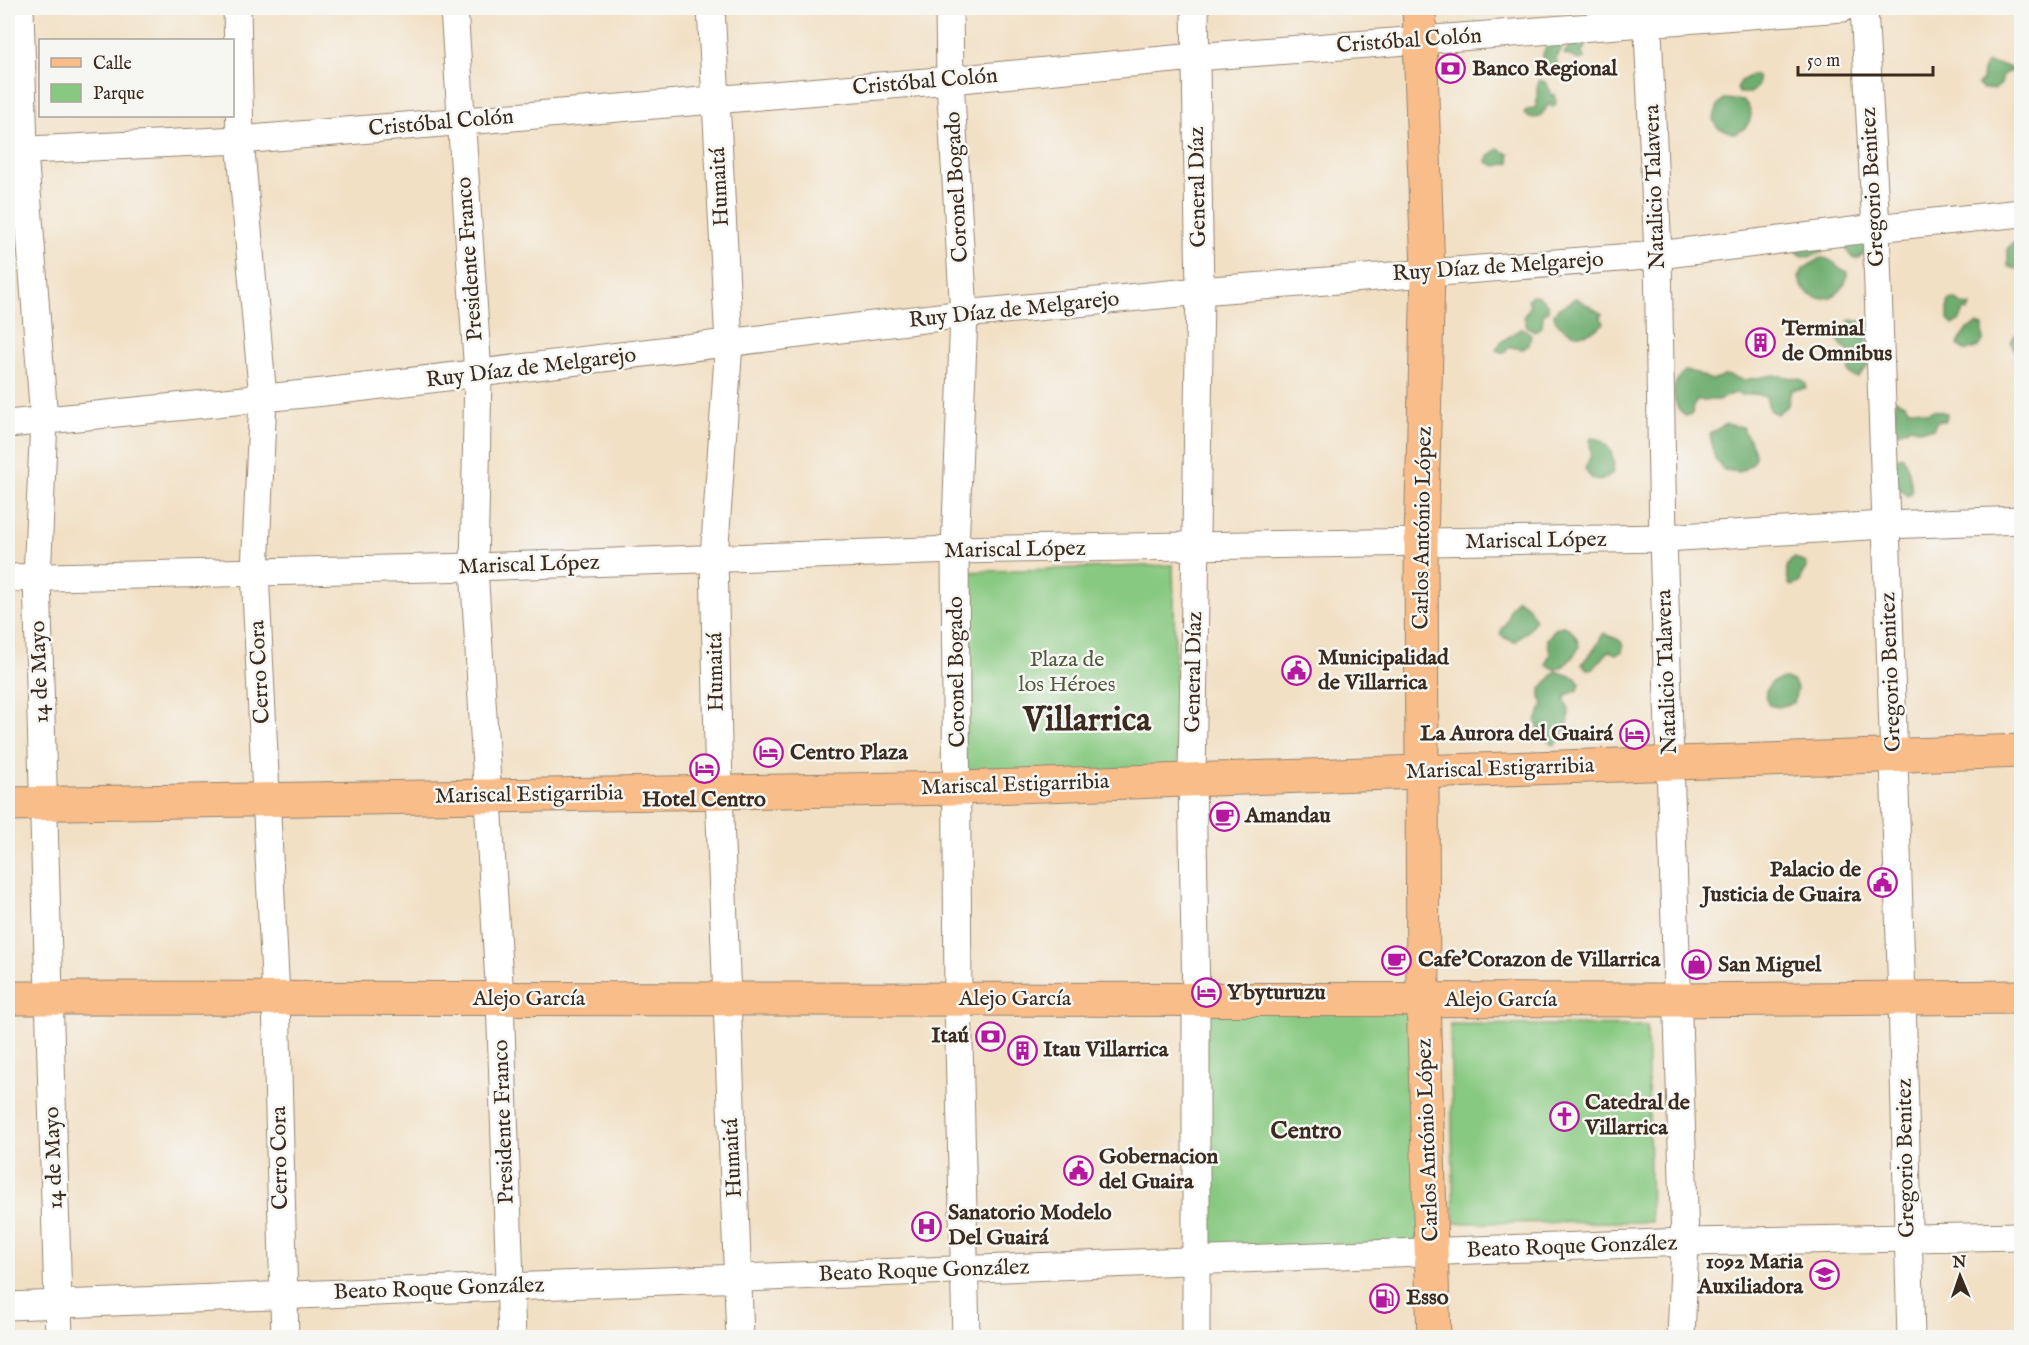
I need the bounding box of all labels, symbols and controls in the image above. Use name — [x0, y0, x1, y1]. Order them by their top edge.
street label: Cristóbal Colón — [1335, 22, 1483, 60]
legend — [39, 39, 234, 117]
scale bar — [1798, 39, 1933, 77]
text: 50 m — [1807, 50, 1840, 73]
text: Calle — [93, 53, 132, 76]
bank icon: Banco Regional — [1435, 53, 1467, 85]
place label: Banco Regional — [1472, 55, 1618, 83]
street label: Cristóbal Colón — [851, 62, 999, 102]
text: Parque — [93, 83, 144, 106]
street label: Cristóbal Colón — [367, 103, 515, 143]
street label: Natalicio Talavera — [1638, 103, 1672, 270]
street label: Gregorio Benitez — [1855, 106, 1891, 268]
street label: Coronel Bogado — [939, 110, 975, 263]
street label: General Díaz — [1183, 126, 1213, 248]
street label: Humaitá — [704, 146, 736, 227]
street label: Presidente Franco — [450, 176, 490, 342]
street label: Ruy Díaz de Melgarejo — [1391, 246, 1605, 288]
street label: Ruy Díaz de Melgarejo — [907, 285, 1121, 335]
place label: Terminal de Omnibus — [1781, 315, 1892, 368]
building icon: Terminal de Omnibus — [1745, 326, 1777, 358]
street label: Ruy Díaz de Melgarejo — [424, 341, 638, 395]
street label: Carlos António López — [1407, 426, 1439, 630]
street label: Mariscal López — [1465, 526, 1607, 556]
street label: Mariscal López — [944, 535, 1086, 565]
street label: Mariscal López — [458, 549, 600, 581]
street label: Natalicio Talavera — [1650, 588, 1684, 755]
street label: Gregorio Benitez — [1874, 592, 1908, 752]
street label: Coronel Bogado — [942, 596, 972, 748]
street label: General Díaz — [1179, 611, 1209, 733]
street label: Cerro Cora — [243, 619, 277, 725]
street label: 14 de Mayo — [24, 620, 56, 724]
street label: Humaitá — [701, 632, 731, 712]
place label: Municipalidad de Villarrica — [1318, 644, 1450, 697]
park label: Plaza de los Héroes — [1019, 646, 1115, 699]
public building icon: Municipalidad de Villarrica — [1281, 655, 1313, 687]
district label: Villarrica — [1022, 699, 1152, 742]
hotel icon: La Aurora del Guairá — [1618, 718, 1650, 750]
place label: La Aurora del Guairá — [1420, 720, 1613, 748]
hotel icon: Centro Plaza — [753, 737, 785, 769]
place label: Centro Plaza — [790, 739, 908, 767]
hotel icon: Hotel Centro — [688, 752, 720, 784]
street label: Mariscal Estigarribia — [1405, 752, 1595, 786]
street label: Mariscal Estigarribia — [920, 768, 1110, 802]
street label: Mariscal Estigarribia — [434, 779, 624, 811]
place label: Hotel Centro — [642, 786, 766, 814]
cafe icon: Amandau — [1208, 800, 1240, 832]
place label: Amandau — [1244, 802, 1331, 830]
place label: Palacio de Justicia de Guaira — [1699, 856, 1861, 909]
public building icon: Palacio de Justicia de Guaira — [1866, 867, 1898, 899]
cafe icon: Cafe'Corazon de Villarrica — [1381, 944, 1413, 976]
place label: Cafe'Corazon de Villarrica — [1418, 946, 1661, 974]
shop icon: San Miguel — [1681, 949, 1713, 981]
place label: San Miguel — [1718, 951, 1822, 979]
hotel icon: Ybyturuzu — [1190, 977, 1222, 1009]
place label: Ybyturuzu — [1227, 979, 1326, 1007]
street label: Alejo García — [472, 985, 586, 1013]
street label: Alejo García — [958, 985, 1072, 1013]
street label: Alejo García — [1444, 986, 1558, 1014]
bank icon: Itaú — [974, 1020, 1006, 1052]
place label: Itaú — [931, 1022, 970, 1050]
building icon: Itau Villarrica — [1006, 1034, 1038, 1066]
place label: Itau Villarrica — [1043, 1036, 1169, 1064]
street label: Carlos António López — [1410, 1038, 1446, 1242]
street label: Presidente Franco — [487, 1039, 521, 1205]
street label: Gregorio Benitez — [1891, 1078, 1921, 1238]
place label: Catedral de Villarrica — [1584, 1089, 1690, 1142]
church icon: Catedral de Villarrica — [1548, 1100, 1580, 1132]
street label: Cerro Cora — [265, 1105, 295, 1210]
street label: 14 de Mayo — [38, 1106, 70, 1210]
district label: Centro — [1271, 1116, 1342, 1147]
street label: Humaitá — [717, 1117, 749, 1198]
place label: Gobernacion del Guaira — [1099, 1143, 1219, 1196]
public building icon: Gobernacion del Guaira — [1062, 1154, 1094, 1186]
place label: Sanatorio Modelo Del Guairá — [948, 1199, 1112, 1252]
hospital icon: Sanatorio Modelo Del Guairá — [911, 1210, 943, 1242]
street label: Beato Roque González — [1466, 1229, 1678, 1265]
north arrow — [1930, 1246, 1990, 1306]
place label: 1092 Maria Auxiliadora — [1697, 1248, 1803, 1301]
street label: Beato Roque González — [818, 1253, 1030, 1289]
text: N — [1951, 1253, 1967, 1273]
school or university icon: 1092 Maria Auxiliadora — [1808, 1259, 1840, 1291]
street label: Beato Roque González — [333, 1271, 545, 1307]
fuel station icon: Esso — [1369, 1282, 1401, 1314]
place label: Esso — [1406, 1284, 1449, 1312]

